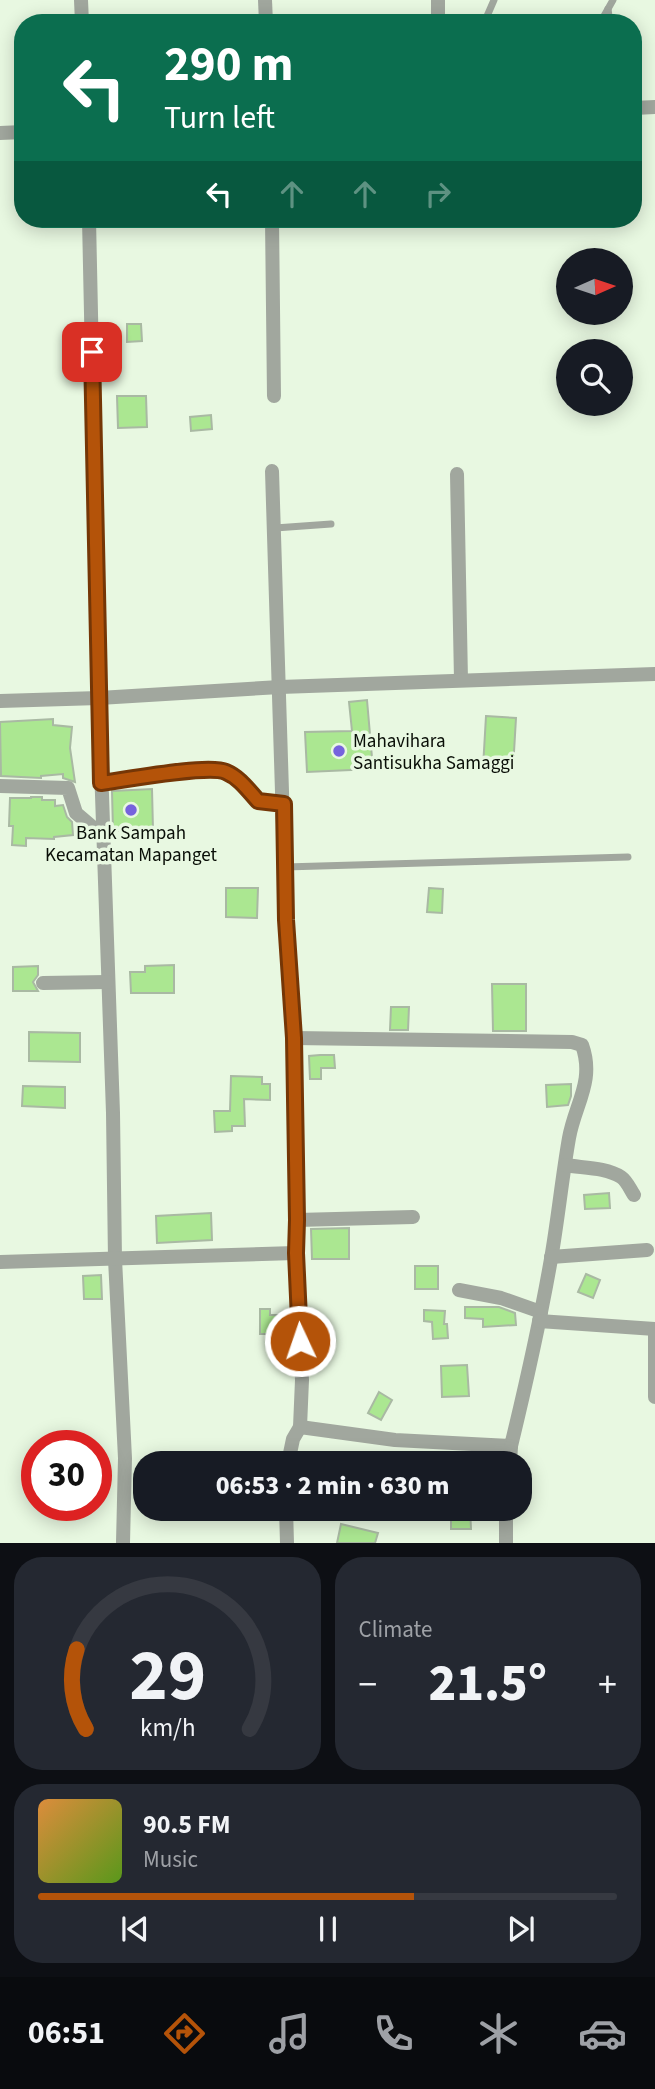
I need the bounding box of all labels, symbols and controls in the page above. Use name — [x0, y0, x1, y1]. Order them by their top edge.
text: 290 m — [164, 30, 293, 100]
icon: left — [49, 42, 140, 133]
text: Turn left — [164, 95, 275, 141]
icon: left — [200, 175, 238, 213]
icon: ahead — [273, 175, 311, 213]
icon: ahead — [346, 175, 384, 213]
icon: right — [419, 175, 457, 213]
north arrow — [556, 248, 634, 326]
map controls — [556, 248, 633, 416]
pin — [62, 322, 122, 382]
icon: arrive — [73, 333, 111, 371]
button: search — [556, 339, 633, 416]
place label: Mahavihara Santisukha Samaggi — [353, 728, 515, 777]
marker: Mahavihara Santisukha Samaggi — [331, 743, 347, 759]
marker: Bank Sampah Kecamatan Mapanget — [123, 802, 139, 818]
place label: Bank Sampah Kecamatan Mapanget — [45, 820, 217, 869]
position arrow — [263, 1304, 337, 1378]
speed limit sign: 30 — [21, 1430, 112, 1521]
text: 06:53 · 2 min · 630 m — [216, 1467, 449, 1504]
text: Climate — [359, 1613, 432, 1646]
text: 29 — [129, 1625, 206, 1729]
text: 21.5° — [428, 1647, 547, 1721]
text: − — [359, 1658, 377, 1712]
text: + — [598, 1658, 617, 1712]
text: km/h — [140, 1710, 195, 1746]
text: 90.5 FM — [143, 1806, 231, 1843]
text: Music — [143, 1843, 198, 1876]
icon: previous — [116, 1910, 154, 1948]
icon: pause — [309, 1910, 347, 1948]
icon: next — [502, 1910, 540, 1948]
icon: directions — [160, 2009, 209, 2058]
icon: music — [265, 2009, 314, 2058]
icon: phone — [369, 2009, 418, 2058]
icon: climate — [474, 2009, 523, 2058]
icon: car — [578, 2009, 627, 2058]
text: 06:51 — [28, 2010, 105, 2056]

